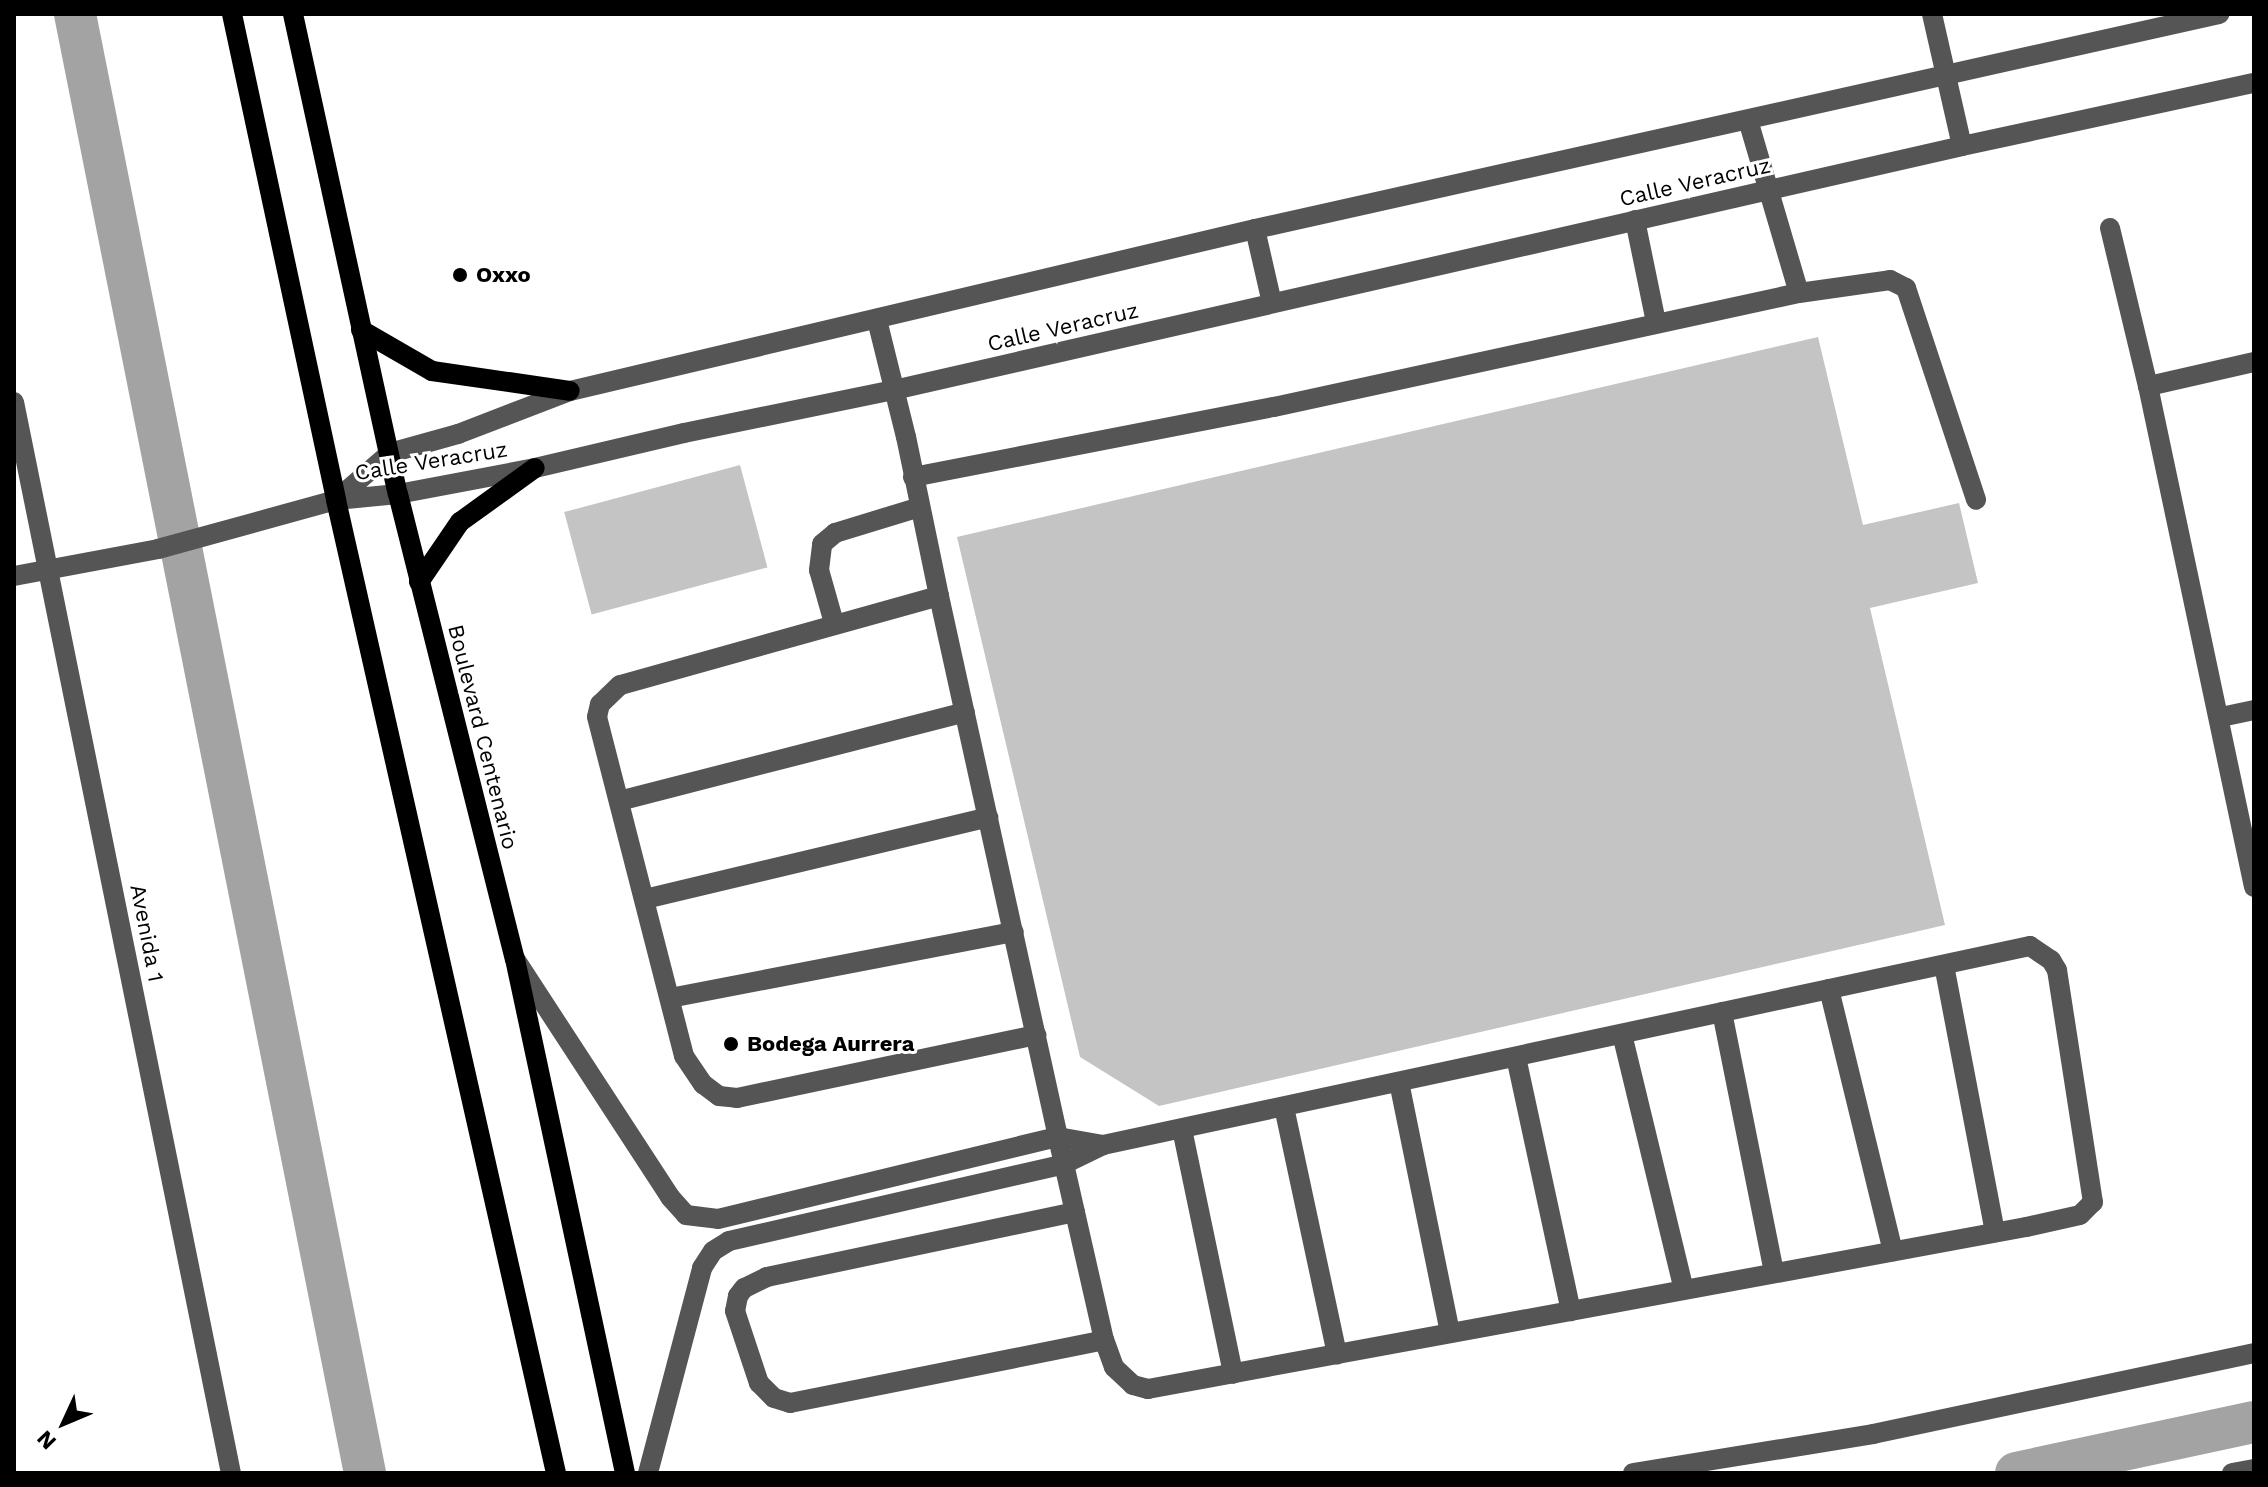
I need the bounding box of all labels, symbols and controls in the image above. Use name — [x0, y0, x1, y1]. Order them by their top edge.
street label: Calle Veracruz — [1617, 152, 1773, 212]
place label: Oxxo — [476, 262, 531, 288]
marker: Oxxo — [451, 266, 469, 284]
street label: Calle Veracruz — [985, 297, 1141, 357]
street label: Calle Veracruz — [352, 436, 510, 486]
street label: Boulevard Centenario — [442, 622, 524, 852]
street label: Avenida 1 — [125, 882, 169, 984]
place label: Bodega Aurrera — [747, 1031, 915, 1057]
marker: Bodega Aurrera — [722, 1035, 740, 1053]
north arrow — [24, 1383, 104, 1463]
text: N — [32, 1425, 61, 1455]

